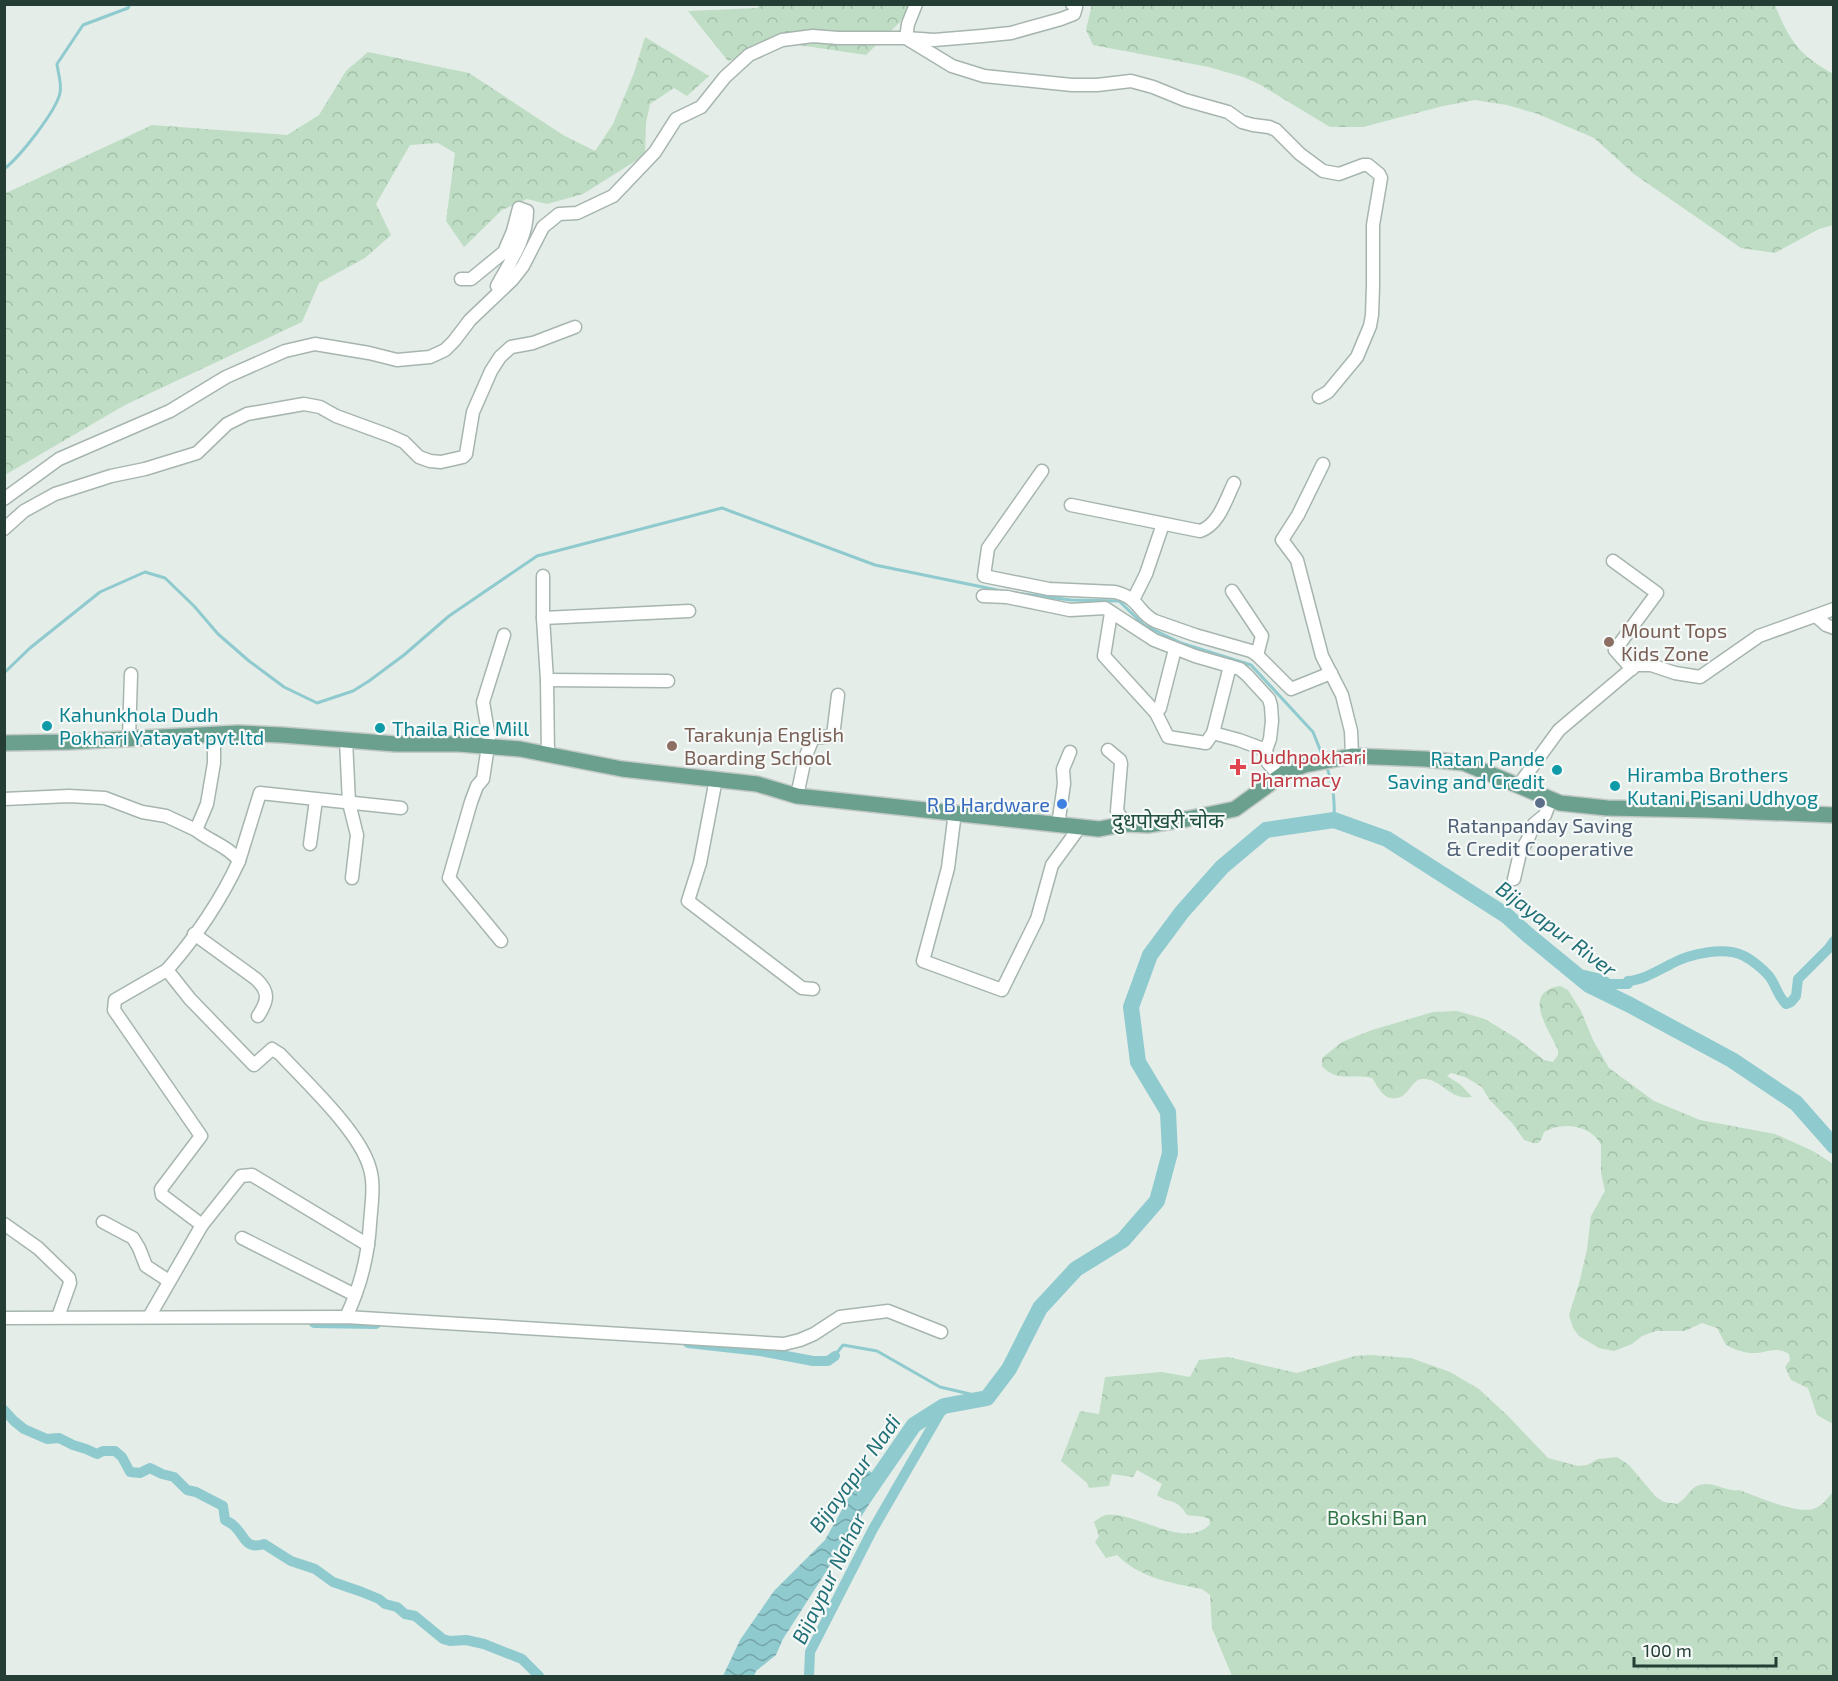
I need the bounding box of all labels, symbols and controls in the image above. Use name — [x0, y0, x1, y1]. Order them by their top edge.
place label: Mount Tops Kids Zone — [1621, 618, 1727, 665]
marker: Mount Tops Kids Zone — [1602, 635, 1616, 649]
place label: Kahunkhola Dudh Pokhari Yatayat pvt.ltd — [59, 702, 264, 749]
place label: Thaila Rice Mill — [392, 716, 529, 740]
marker: Kahunkhola Dudh Pokhari Yatayat pvt.ltd — [40, 719, 54, 733]
marker: Thaila Rice Mill — [373, 721, 387, 735]
place label: Tarakunja English Boarding School — [684, 722, 844, 769]
marker: Tarakunja English Boarding School — [665, 739, 679, 753]
place label: Dudhpokhari Pharmacy — [1250, 744, 1366, 791]
place label: Ratan Pande Saving and Credit — [1388, 746, 1545, 793]
marker: Dudhpokhari Pharmacy — [1231, 760, 1245, 774]
place label: Hiramba Brothers Kutani Pisani Udhyog — [1627, 762, 1818, 809]
marker: Ratan Pande Saving and Credit — [1550, 763, 1564, 777]
marker: Hiramba Brothers Kutani Pisani Udhyog — [1608, 779, 1622, 793]
place label: R B Hardware — [927, 792, 1050, 816]
marker: Ratanpanday Saving & Credit Cooperative — [1533, 796, 1547, 810]
marker: R B Hardware — [1055, 797, 1069, 811]
district label: दुधपोखरी चोक — [1112, 807, 1225, 835]
place label: Ratanpanday Saving & Credit Cooperative — [1446, 813, 1634, 860]
water label: Bijayapur River — [1491, 875, 1623, 983]
water label: Bijayapur Nadi — [803, 1409, 906, 1537]
park label: Bokshi Ban — [1327, 1505, 1427, 1529]
water label: Bijaypur Nahar — [786, 1508, 872, 1648]
scale bar — [1634, 1630, 1776, 1668]
text: 100 m — [1643, 1639, 1692, 1661]

